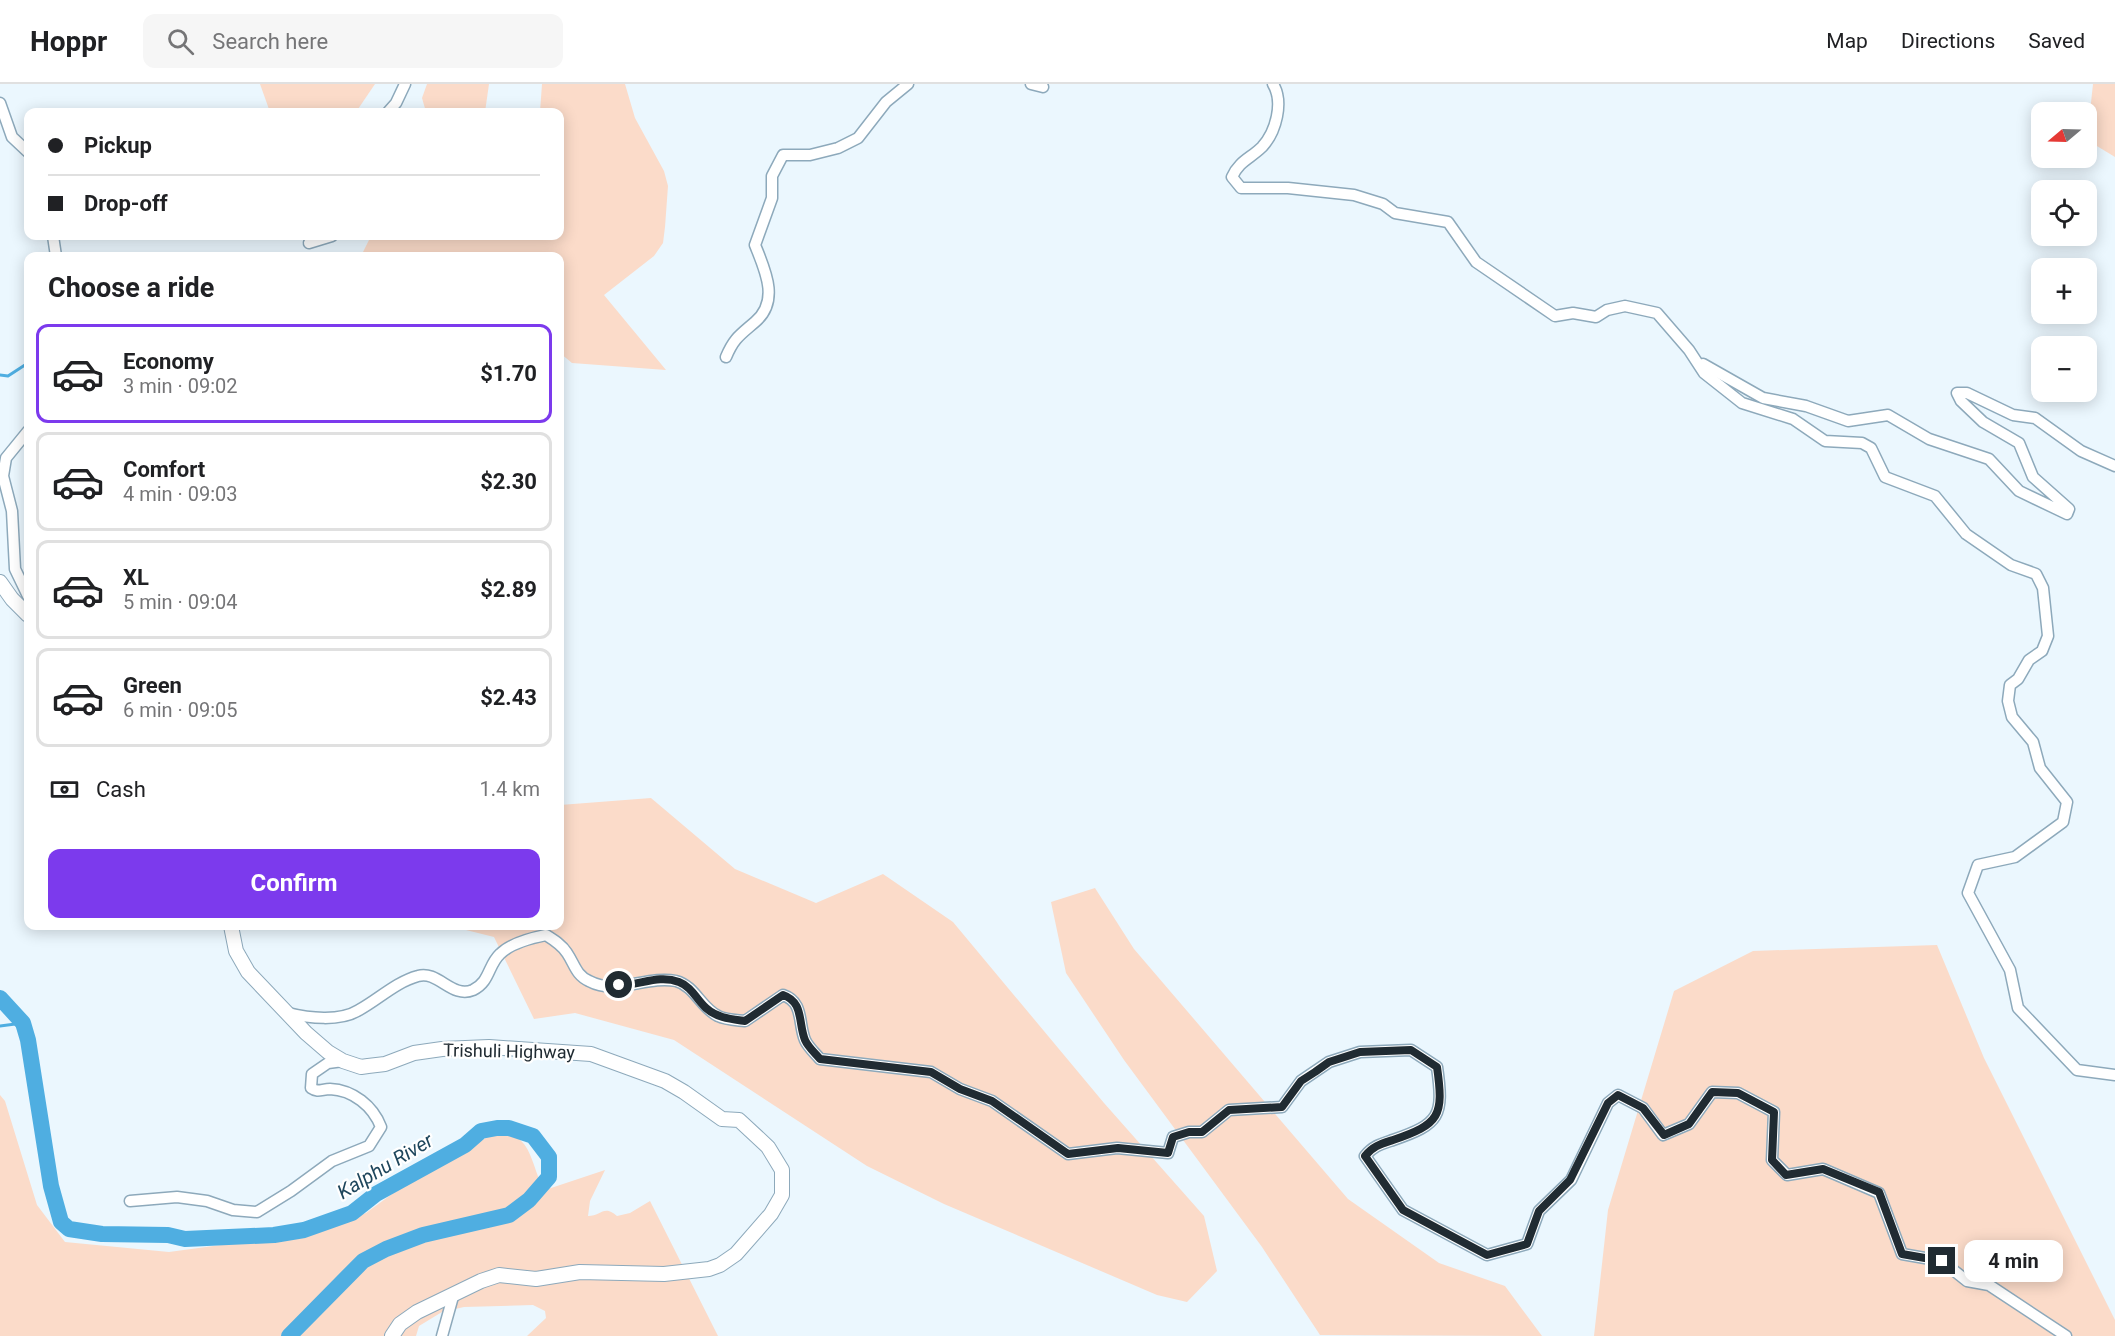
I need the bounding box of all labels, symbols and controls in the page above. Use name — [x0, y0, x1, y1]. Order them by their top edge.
search box — [143, 14, 563, 68]
text: Hoppr — [30, 25, 107, 58]
icon: search — [164, 25, 197, 58]
text: Search here — [212, 29, 328, 54]
text: Map — [1826, 29, 1868, 53]
text: Directions — [1901, 29, 1995, 53]
text: Saved — [2028, 29, 2085, 53]
north arrow — [2031, 102, 2097, 168]
map controls — [2031, 102, 2097, 402]
text: Pickup — [84, 133, 152, 158]
button: locate — [2031, 180, 2097, 246]
text: Drop-off — [84, 191, 168, 216]
button: + — [2031, 258, 2097, 324]
text: Choose a ride — [48, 272, 214, 304]
button: − — [2031, 336, 2097, 402]
icon: car — [51, 347, 105, 401]
text: Economy — [123, 349, 214, 374]
text: $1.70 — [480, 361, 537, 386]
text: 3 min · 09:02 — [123, 374, 238, 398]
icon: car — [51, 455, 105, 509]
text: Comfort — [123, 457, 205, 482]
text: $2.30 — [480, 469, 537, 494]
text: 4 min · 09:03 — [123, 482, 238, 506]
icon: car — [51, 563, 105, 617]
text: XL — [123, 565, 149, 590]
text: $2.89 — [480, 577, 537, 602]
text: 5 min · 09:04 — [123, 590, 238, 614]
icon: car — [51, 671, 105, 725]
text: Green — [123, 673, 182, 698]
text: $2.43 — [480, 685, 537, 710]
text: 6 min · 09:05 — [123, 698, 238, 722]
icon: cash — [48, 773, 81, 806]
text: Cash — [96, 777, 146, 802]
text: 1.4 km — [480, 777, 540, 801]
button: Confirm — [48, 849, 540, 918]
route start — [605, 971, 632, 998]
street label: Trishuli Highway — [443, 1039, 576, 1063]
water label: Kalphu River — [333, 1127, 438, 1204]
callout: 4 min — [1963, 1240, 2062, 1282]
route end — [1928, 1247, 1955, 1274]
text: 4 min — [1988, 1249, 2039, 1273]

